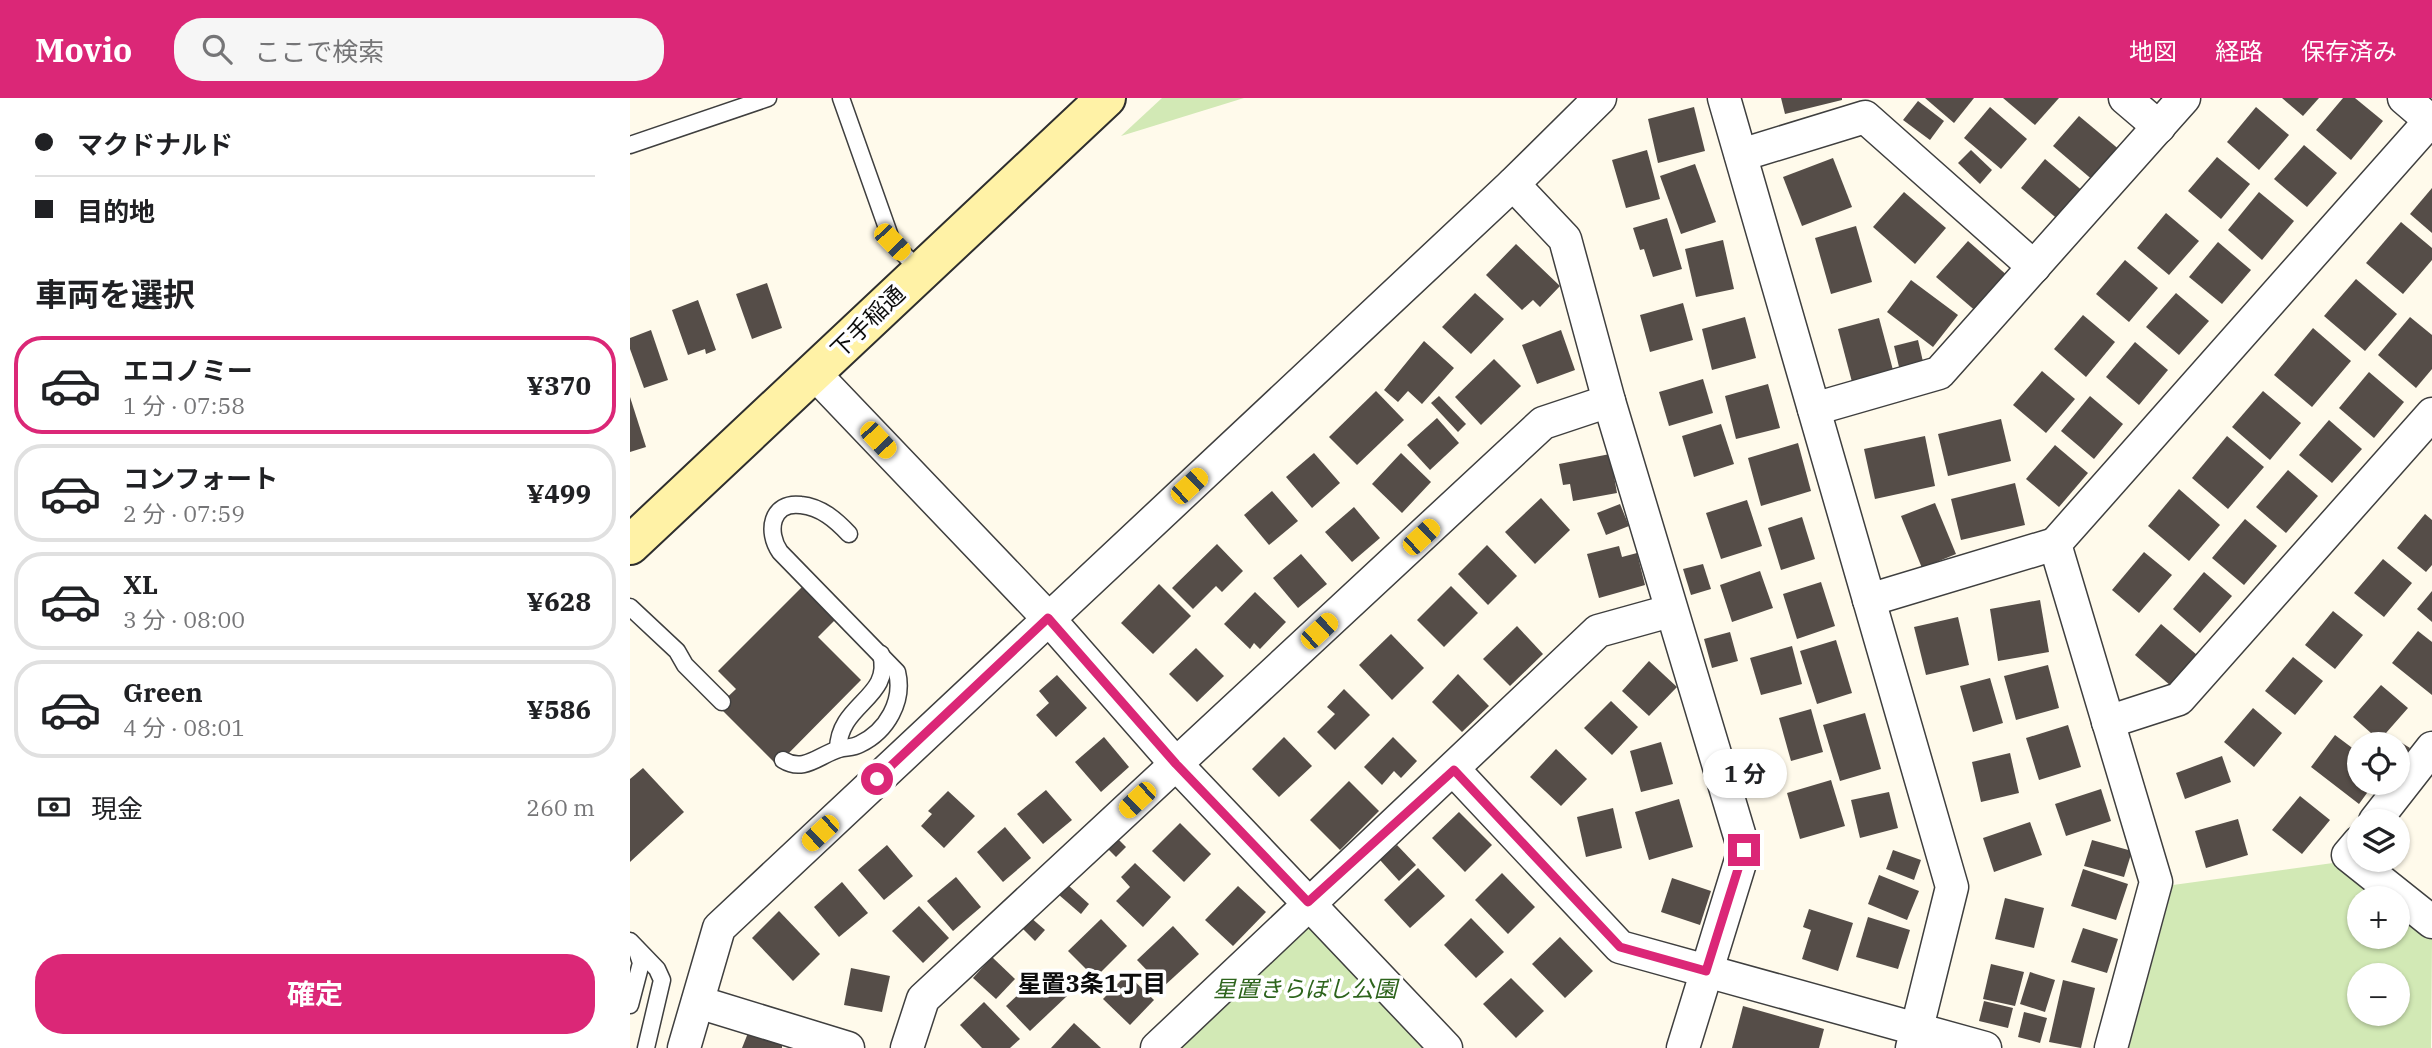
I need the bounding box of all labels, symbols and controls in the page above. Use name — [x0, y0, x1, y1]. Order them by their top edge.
search box — [174, 18, 664, 81]
text: Movio — [35, 28, 132, 71]
icon: search — [198, 30, 236, 68]
text: ここで検索 — [254, 34, 384, 68]
text: 地図 — [2129, 35, 2177, 67]
text: 経路 — [2215, 35, 2263, 67]
text: 保存済み — [2301, 35, 2397, 67]
text: マクドナルド — [77, 127, 233, 161]
text: 目的地 — [77, 194, 155, 228]
car — [870, 220, 915, 264]
text: 車両を選択 — [35, 273, 195, 315]
street label: 下手稲通 — [823, 278, 911, 364]
text: エコノミー — [123, 353, 253, 387]
icon: car — [39, 354, 102, 417]
text: ¥370 — [526, 368, 591, 402]
text: 1 分 · 07:58 — [123, 390, 245, 420]
car — [856, 417, 901, 463]
text: コンフォート — [123, 461, 278, 495]
icon: car — [39, 462, 102, 525]
car — [1167, 464, 1212, 508]
text: ¥499 — [526, 476, 591, 510]
text: 2 分 · 07:59 — [123, 498, 245, 528]
car — [1399, 515, 1444, 559]
text: XL — [123, 567, 158, 601]
icon: car — [39, 570, 102, 633]
text: ¥628 — [526, 584, 591, 618]
text: 3 分 · 08:00 — [123, 604, 245, 634]
car — [1297, 609, 1342, 653]
text: Green — [123, 675, 203, 709]
icon: car — [39, 678, 102, 741]
text: ¥586 — [526, 692, 591, 726]
text: 4 分 · 08:01 — [123, 712, 245, 742]
map controls — [2347, 732, 2410, 1026]
button: locate — [2347, 732, 2410, 795]
callout: 1 分 — [1702, 748, 1786, 798]
text: 1 分 — [1724, 758, 1766, 788]
route start — [861, 763, 893, 795]
car — [1115, 778, 1160, 822]
icon: cash — [35, 788, 73, 826]
text: 現金 — [91, 791, 143, 825]
text: 260 m — [526, 792, 595, 822]
button: layers — [2347, 809, 2410, 872]
car — [798, 811, 843, 855]
route end — [1728, 834, 1760, 866]
button: + — [2347, 886, 2410, 949]
button: 確定 — [35, 954, 595, 1034]
button: − — [2347, 963, 2410, 1026]
district label: 星置3条1丁目 — [1018, 967, 1166, 999]
park label: 星置きらぼし公園 — [1213, 973, 1400, 1003]

